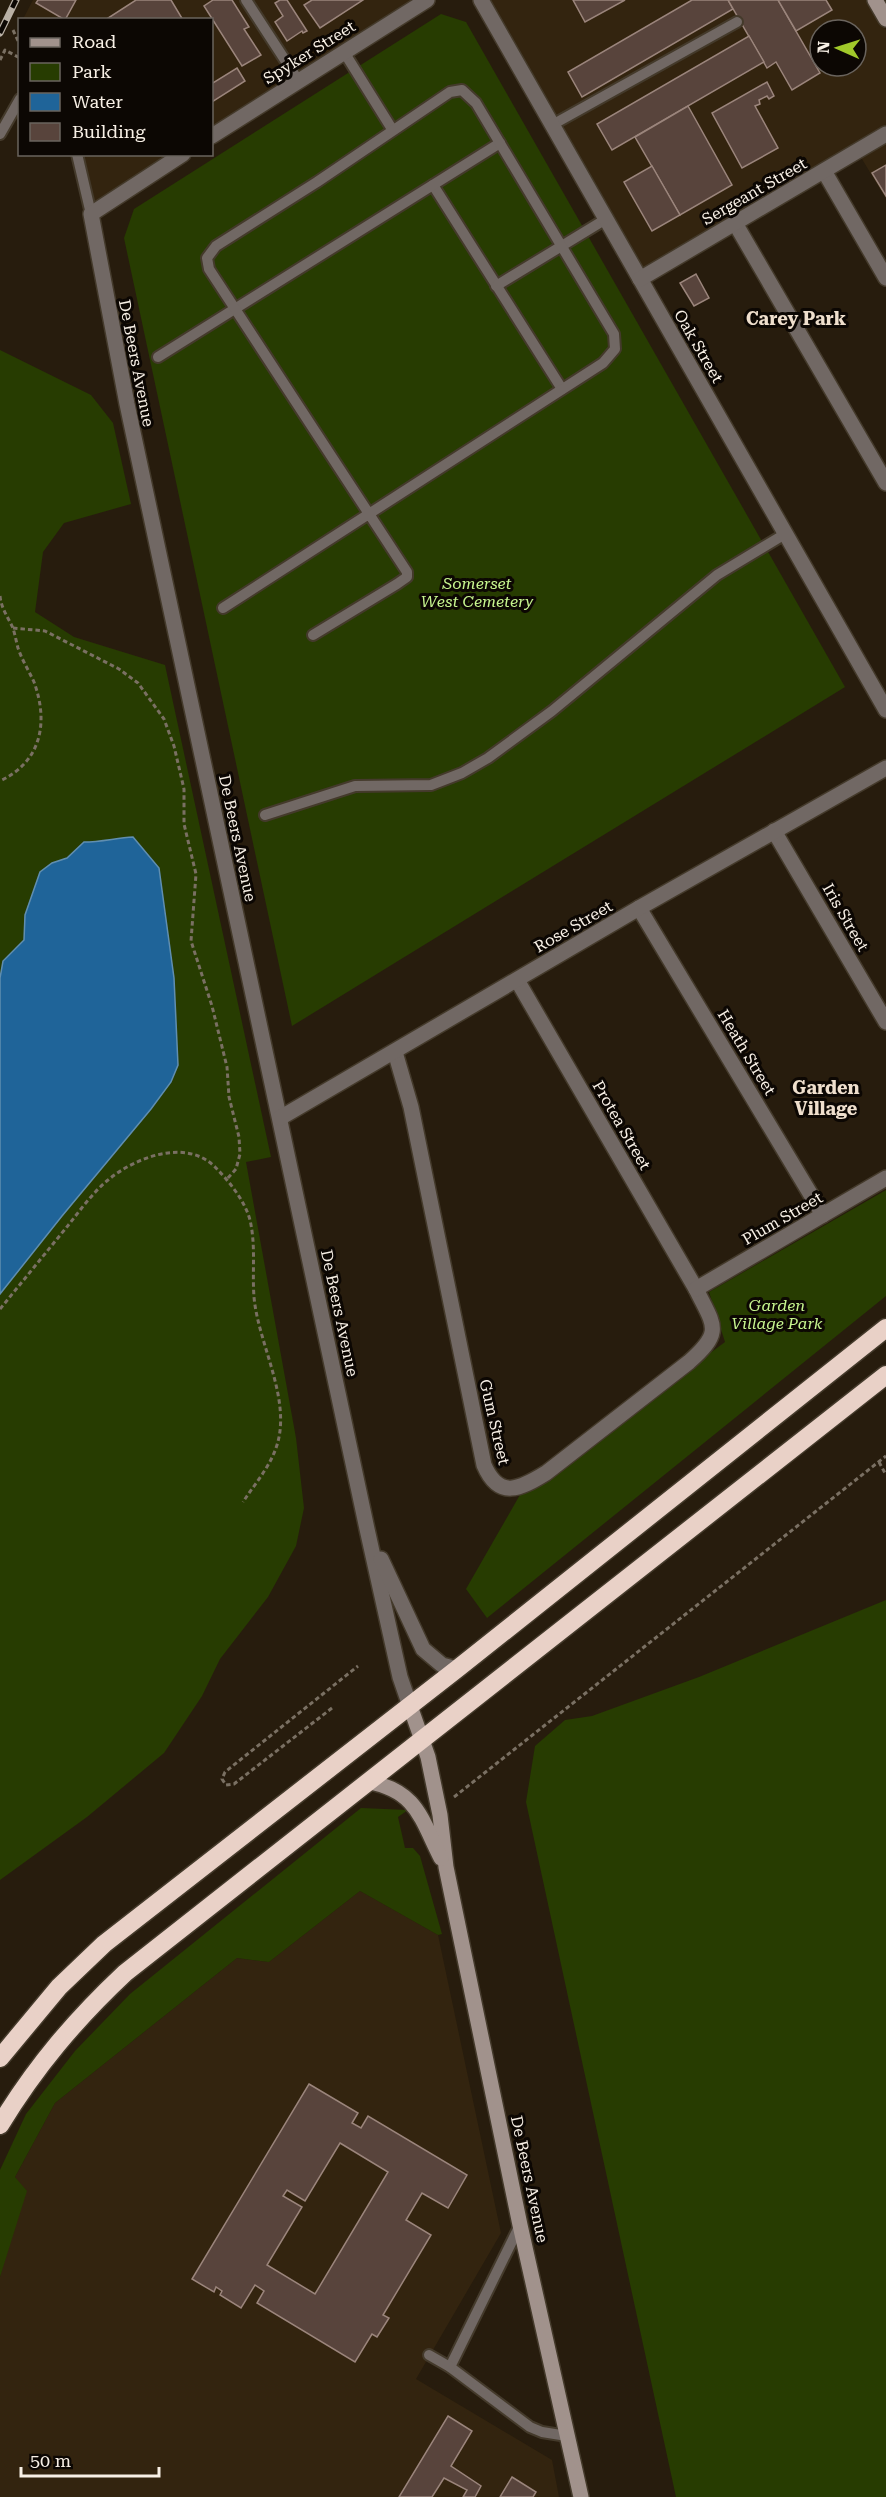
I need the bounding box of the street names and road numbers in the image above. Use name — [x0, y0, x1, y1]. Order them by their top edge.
street label: Spyker Street — [260, 17, 359, 88]
street label: Sergeant Street — [699, 154, 810, 229]
street label: De Beers Avenue — [115, 298, 158, 429]
street label: Oak Street — [670, 306, 727, 386]
street label: De Beers Avenue — [215, 773, 260, 904]
street label: Iris Street — [819, 880, 873, 955]
street label: Rose Street — [531, 896, 616, 956]
street label: Heath Street — [714, 1006, 780, 1099]
street label: Protea Street — [588, 1077, 655, 1173]
street label: Plum Street — [739, 1188, 826, 1249]
street label: De Beers Avenue — [317, 1248, 362, 1379]
street label: Gum Street — [475, 1377, 514, 1467]
street label: De Beers Avenue — [507, 2114, 552, 2245]

